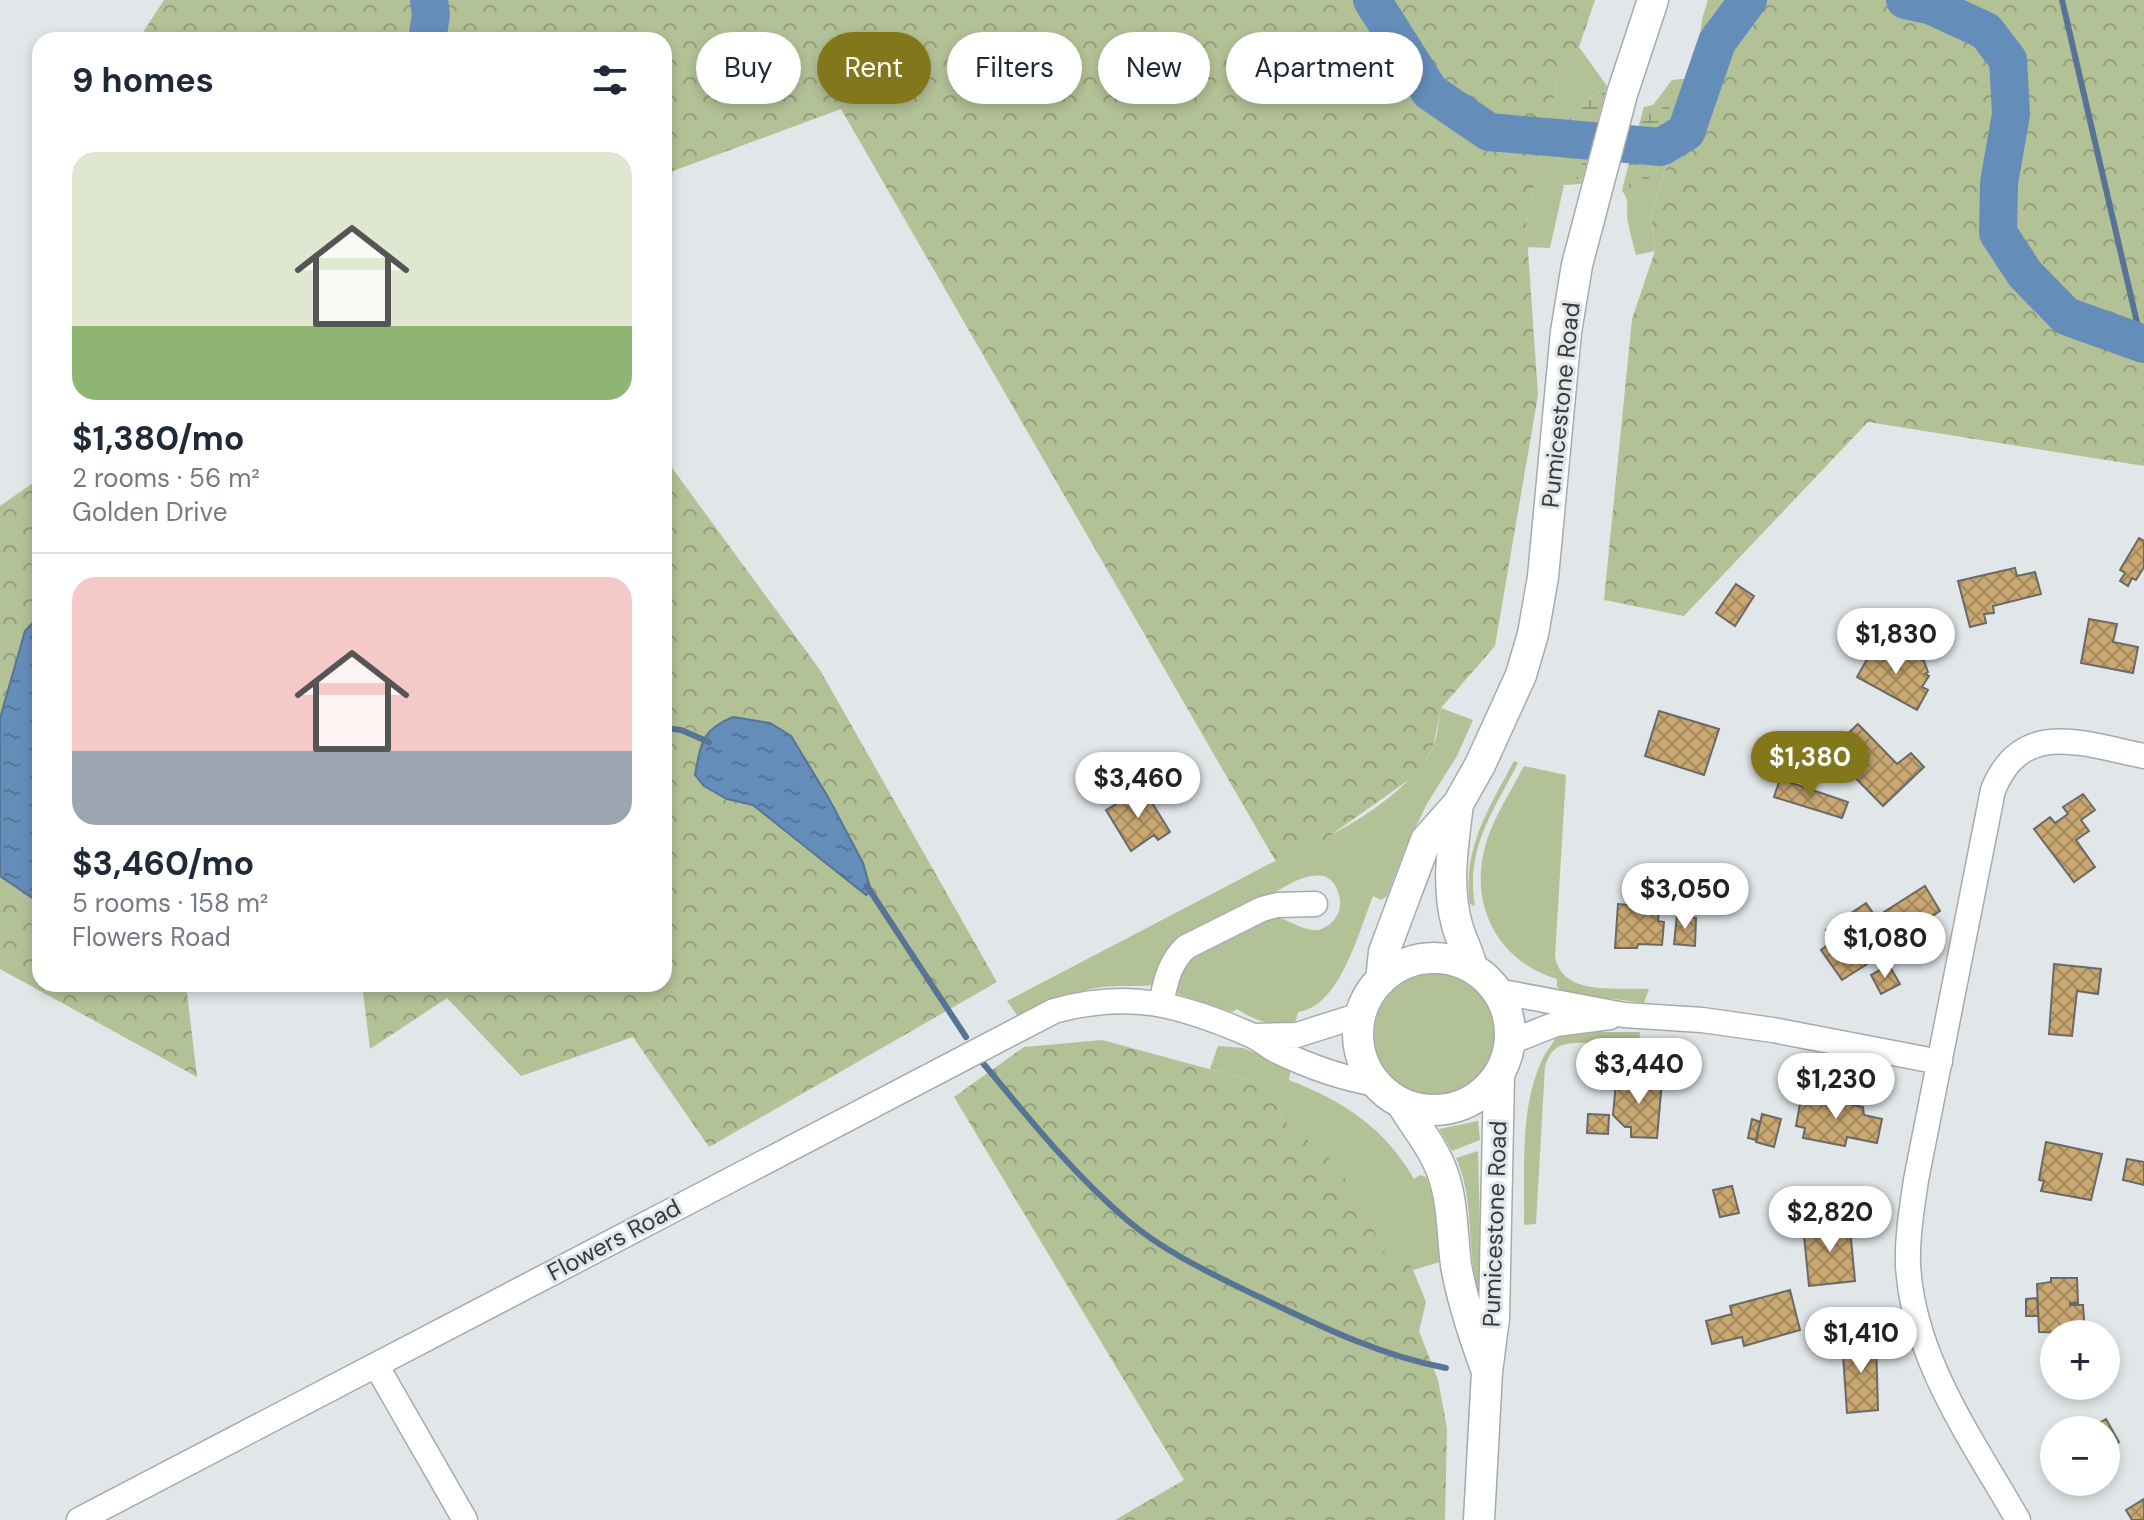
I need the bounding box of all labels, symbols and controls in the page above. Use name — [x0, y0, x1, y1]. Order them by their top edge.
chip: Buy — [696, 32, 801, 104]
chip: Rent — [817, 32, 931, 104]
chip: Filters — [947, 32, 1082, 104]
chip: New — [1098, 32, 1210, 104]
chip: Apartment — [1226, 32, 1423, 104]
text: 9 homes — [72, 58, 214, 103]
icon: filters — [588, 58, 632, 102]
icon: home — [280, 204, 424, 348]
street label: Pumicestone Road — [1534, 301, 1587, 509]
text: $1,380/mo — [72, 416, 244, 461]
text: 2 rooms · 56 m² — [72, 461, 260, 495]
text: Golden Drive — [72, 495, 227, 529]
pin: $1,830 — [1831, 608, 1961, 676]
text: $1,830 — [1855, 617, 1937, 651]
icon: home — [280, 629, 424, 773]
pin: $1,380 — [1745, 731, 1875, 799]
text: $1,380 — [1769, 740, 1851, 774]
pin: $3,460 — [1073, 752, 1203, 820]
text: $3,460 — [1093, 761, 1183, 795]
text: $3,460/mo — [72, 841, 254, 886]
pin: $3,050 — [1620, 863, 1750, 931]
text: $3,050 — [1640, 872, 1730, 906]
text: 5 rooms · 158 m² — [72, 886, 268, 920]
pin: $1,080 — [1820, 912, 1950, 980]
text: Flowers Road — [72, 920, 231, 954]
text: $1,080 — [1843, 921, 1927, 955]
pin: $3,440 — [1574, 1038, 1704, 1106]
text: $3,440 — [1594, 1047, 1684, 1081]
pin: $1,230 — [1771, 1053, 1901, 1121]
text: $1,230 — [1796, 1062, 1876, 1096]
street label: Pumicestone Road — [1475, 1120, 1514, 1328]
pin: $2,820 — [1765, 1186, 1895, 1254]
street label: Flowers Road — [542, 1191, 686, 1288]
text: $2,820 — [1787, 1195, 1873, 1229]
pin: $1,410 — [1796, 1307, 1926, 1375]
text: $1,410 — [1823, 1316, 1899, 1350]
map controls — [2040, 1320, 2120, 1496]
button: + — [2040, 1320, 2120, 1400]
button: − — [2040, 1416, 2120, 1496]

